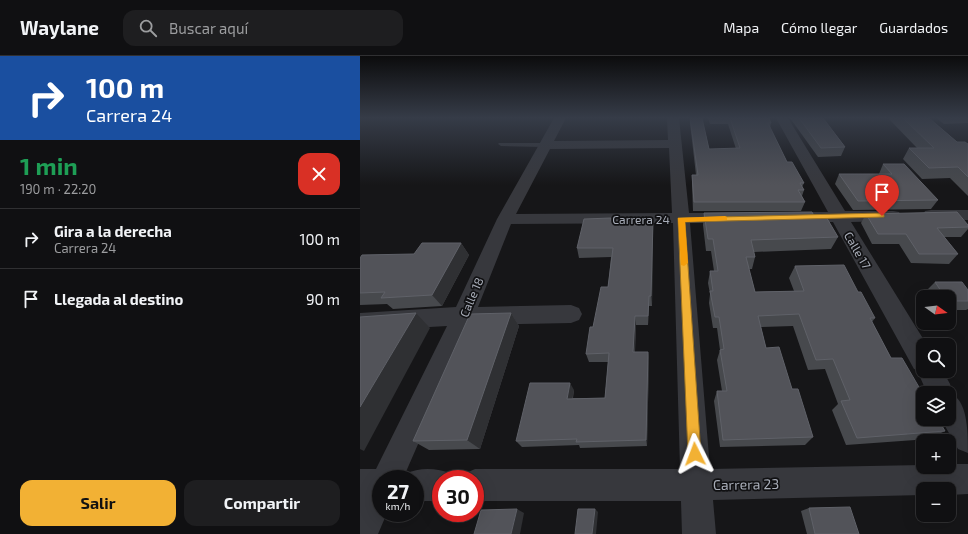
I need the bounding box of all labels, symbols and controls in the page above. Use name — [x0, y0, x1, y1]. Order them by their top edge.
search box — [123, 10, 403, 46]
text: Waylane — [20, 16, 99, 39]
icon: search — [137, 17, 159, 39]
text: Buscar aquí — [169, 19, 248, 37]
text: Mapa — [723, 19, 759, 36]
text: Cómo llegar — [781, 19, 857, 36]
text: Guardados — [879, 19, 948, 36]
text: 100 m — [86, 70, 164, 104]
icon: right — [20, 72, 72, 124]
text: Carrera 24 — [86, 104, 172, 126]
text: 1 min — [20, 151, 78, 180]
button: close — [298, 153, 340, 195]
pin — [865, 175, 899, 216]
text: 190 m · 22:20 — [20, 181, 96, 197]
icon: arrive — [871, 181, 893, 203]
street label: Carrera 24 — [612, 212, 670, 226]
text: Gira a la derecha — [54, 222, 172, 240]
icon: right — [20, 228, 42, 250]
street label: Calle 17 — [842, 229, 874, 271]
text: 100 m — [299, 230, 340, 248]
text: Carrera 24 — [54, 240, 116, 256]
street label: Calle 18 — [456, 275, 486, 319]
icon: arrive — [20, 288, 42, 310]
text: Llegada al destino — [54, 290, 183, 308]
text: 90 m — [306, 290, 340, 308]
north arrow — [916, 290, 956, 330]
map controls — [916, 290, 956, 522]
button: search — [916, 338, 956, 378]
button: layers — [916, 386, 956, 426]
position arrow — [674, 433, 716, 475]
button: + — [916, 434, 956, 474]
speed limit sign: 30 — [432, 470, 484, 522]
street label: Carrera 23 — [713, 475, 779, 493]
text: 27 — [387, 479, 409, 503]
button: Salir — [20, 480, 176, 526]
button: Compartir — [184, 480, 340, 526]
button: − — [916, 482, 956, 522]
text: km/h — [386, 500, 410, 512]

